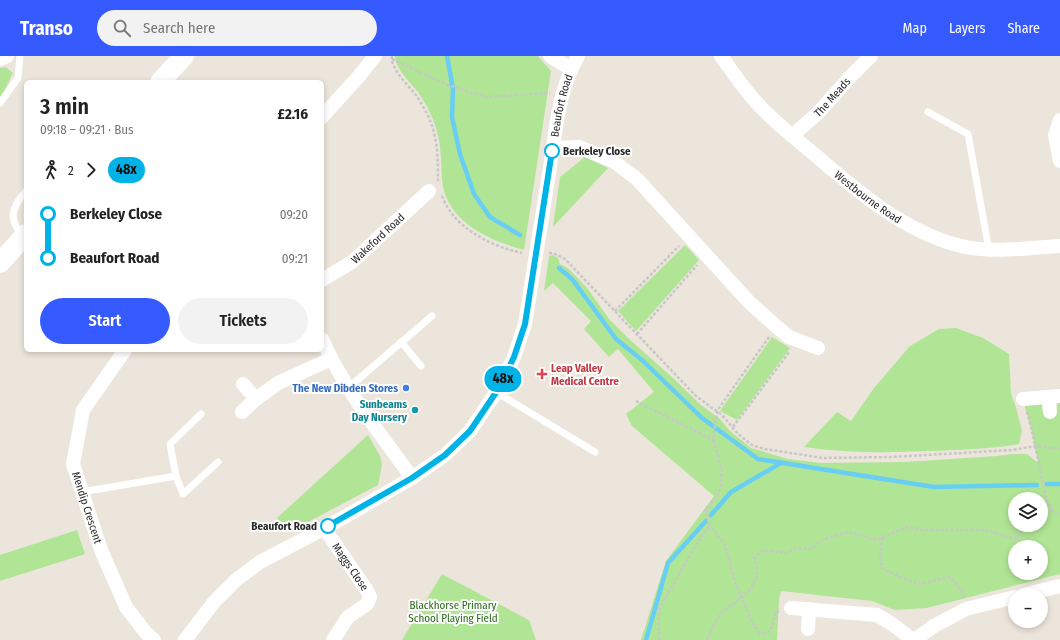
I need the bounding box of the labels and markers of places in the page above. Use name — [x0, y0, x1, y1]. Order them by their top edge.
marker: Berkeley Close — [544, 143, 560, 159]
place label: Berkeley Close — [563, 145, 631, 158]
place label: Leap Valley Medical Centre — [551, 362, 619, 388]
marker: Leap Valley Medical Centre — [536, 368, 548, 380]
place label: The New Dibden Stores — [293, 382, 398, 395]
marker: The New Dibden Stores — [401, 383, 411, 393]
place label: Sunbeams Day Nursery — [352, 398, 408, 424]
marker: Sunbeams Day Nursery — [410, 405, 420, 415]
marker: Beaufort Road — [320, 518, 336, 534]
place label: Beaufort Road — [251, 520, 317, 533]

